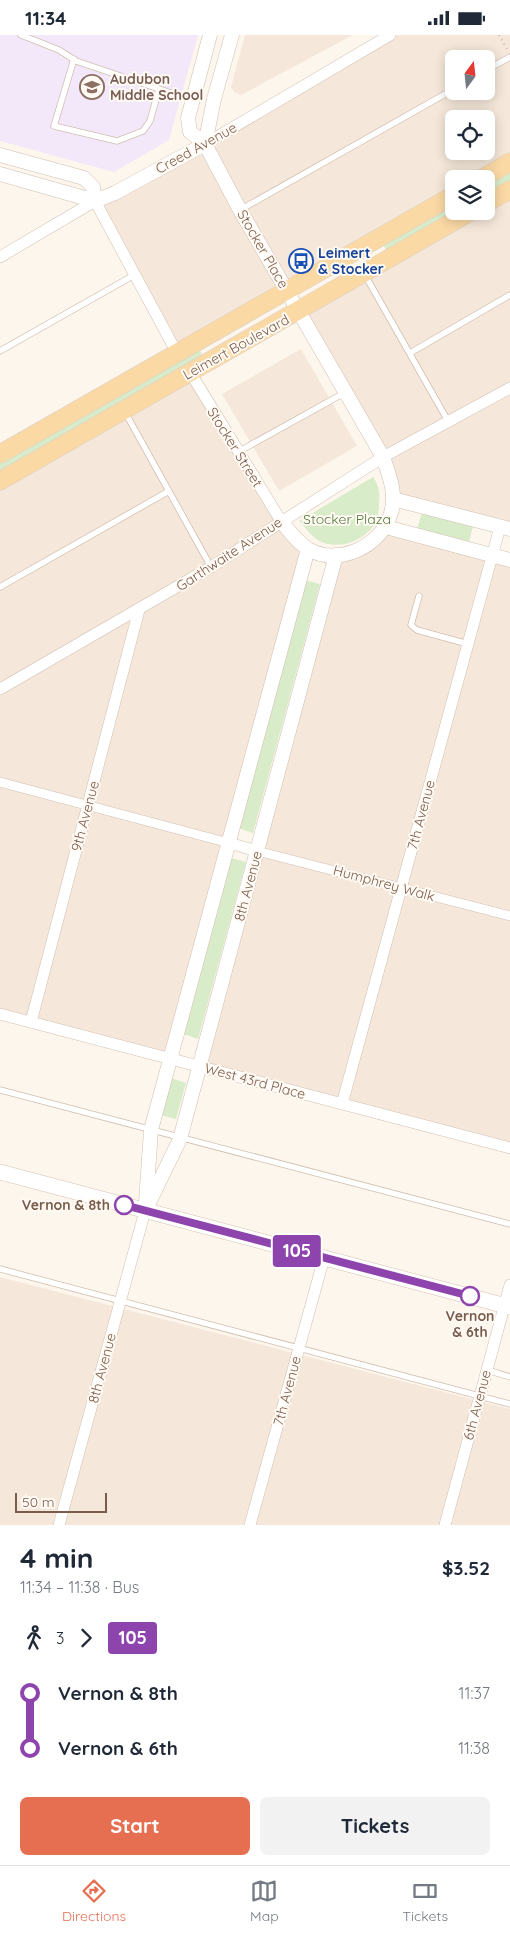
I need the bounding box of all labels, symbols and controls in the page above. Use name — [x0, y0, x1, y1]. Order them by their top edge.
text: 11:34 — [25, 6, 66, 30]
north arrow — [445, 50, 495, 100]
map controls — [445, 50, 495, 220]
place label: Audubon Middle School — [110, 70, 203, 104]
school or university icon: Audubon Middle School — [79, 74, 105, 100]
button: locate — [445, 110, 495, 160]
street label: Creed Avenue — [152, 118, 240, 178]
button: layers — [445, 170, 495, 220]
street label: Stocker Place — [233, 206, 293, 292]
place label: Leimert & Stocker — [318, 244, 384, 278]
bus stop icon: Leimert & Stocker — [288, 248, 314, 274]
street label: Leimert Boulevard — [180, 310, 292, 384]
street label: Stocker Street — [203, 404, 267, 490]
park label: Stocker Plaza — [303, 510, 391, 528]
street label: Garthwaite Avenue — [173, 513, 285, 595]
street label: 7th Avenue — [403, 778, 439, 852]
street label: 9th Avenue — [67, 779, 103, 853]
street label: 8th Avenue — [230, 849, 266, 923]
street label: Humphrey Walk — [331, 861, 437, 905]
street label: West 43rd Place — [203, 1059, 307, 1103]
marker: Vernon & 8th — [114, 1195, 134, 1215]
place label: Vernon & 8th — [22, 1196, 110, 1214]
line badge: 105 — [268, 1235, 326, 1267]
text: 105 — [283, 1239, 311, 1262]
marker: Vernon & 6th — [460, 1286, 480, 1306]
place label: Vernon & 6th — [446, 1307, 494, 1341]
street label: 8th Avenue — [84, 1331, 120, 1405]
street label: 7th Avenue — [269, 1354, 305, 1428]
street label: 6th Avenue — [459, 1368, 495, 1442]
scale bar — [15, 1490, 108, 1513]
text: 50 m — [22, 1493, 55, 1511]
text: 4 min — [20, 1540, 93, 1575]
text: $3.52 — [442, 1556, 490, 1580]
text: 11:34 – 11:38 · Bus — [20, 1577, 139, 1597]
icon: walk — [20, 1624, 48, 1652]
icon: forward — [72, 1624, 100, 1652]
text: 105 — [118, 1626, 147, 1649]
text: 3 — [56, 1628, 64, 1648]
text: Vernon & 8th — [58, 1681, 178, 1705]
text: 11:37 — [459, 1683, 490, 1703]
text: Vernon & 6th — [58, 1736, 178, 1760]
text: 11:38 — [458, 1738, 490, 1758]
button: Start — [20, 1797, 250, 1855]
button: Tickets — [260, 1797, 490, 1855]
tab: Directions — [62, 1877, 126, 1925]
tab: Map — [250, 1877, 279, 1925]
tab: Tickets — [403, 1877, 448, 1925]

